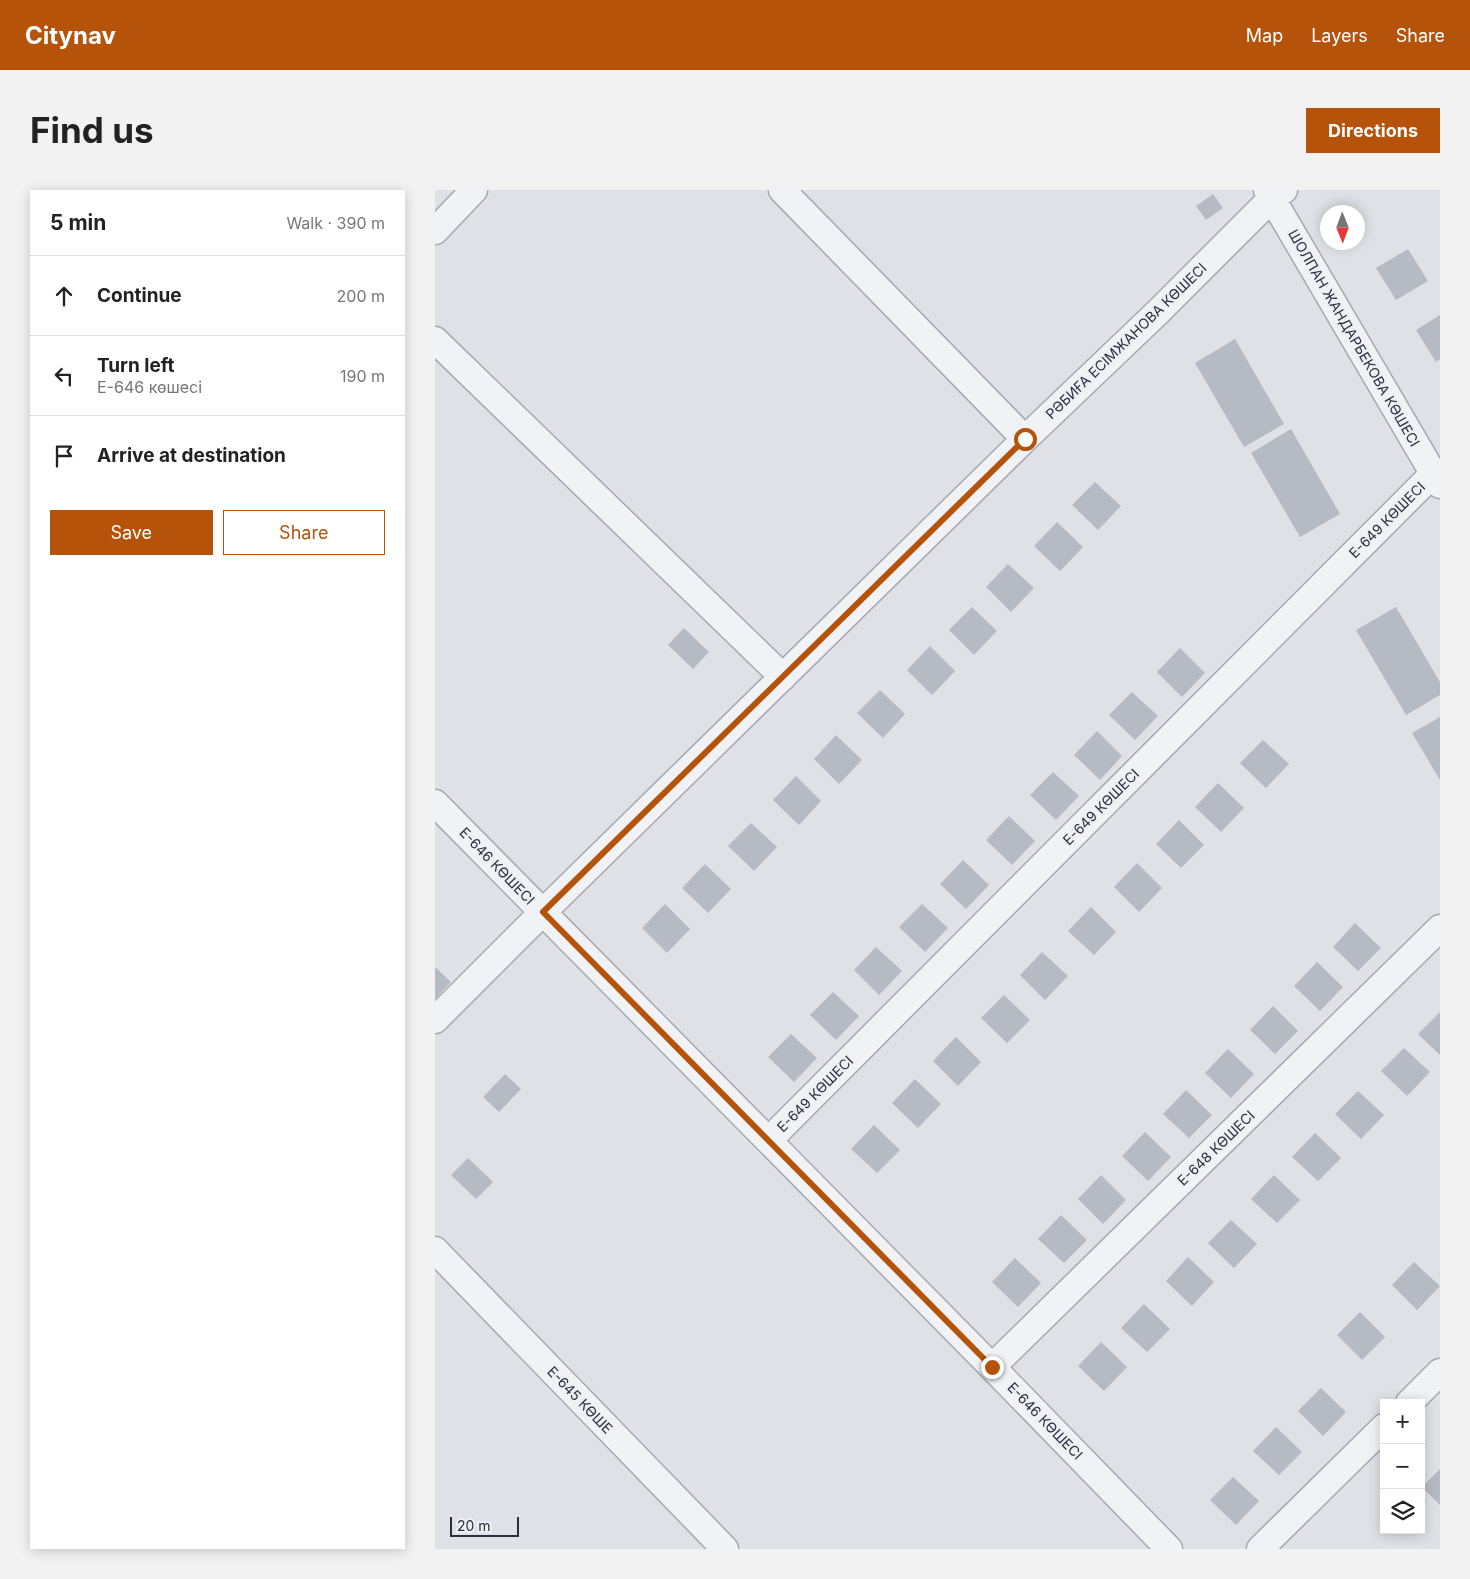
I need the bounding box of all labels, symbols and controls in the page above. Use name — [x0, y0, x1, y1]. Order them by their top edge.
text: Citynav — [25, 21, 116, 50]
text: Map — [1246, 25, 1283, 46]
text: Layers — [1311, 25, 1368, 46]
text: Share — [1396, 25, 1445, 46]
button: Directions — [1306, 108, 1440, 153]
text: Find us — [30, 109, 154, 151]
north arrow — [1320, 205, 1365, 250]
text: 5 min — [50, 210, 106, 235]
text: Walk · 390 m — [286, 213, 385, 233]
street label: ШОЛПАН ЖАНДАРБЕКОВА КӨШЕСІ — [1285, 226, 1424, 449]
street label: РӘБИҒА ЕСІМЖАНОВА КӨШЕСІ — [1042, 259, 1210, 422]
icon: ahead — [50, 282, 78, 310]
text: Continue — [97, 284, 182, 307]
text: 200 m — [337, 286, 385, 306]
text: Turn left — [97, 354, 175, 377]
icon: left — [50, 362, 78, 390]
text: 190 m — [340, 366, 385, 386]
text: Е-646 көшесі — [97, 377, 202, 397]
route start — [1014, 428, 1037, 451]
icon: arrive — [50, 442, 78, 470]
text: Arrive at destination — [97, 444, 286, 467]
street label: Е-649 КӨШЕСІ — [1345, 478, 1428, 561]
button: Save — [50, 510, 213, 555]
button: Share — [223, 510, 385, 555]
street label: Е-649 КӨШЕСІ — [1059, 765, 1142, 848]
street label: Е-646 КӨШЕСІ — [456, 824, 538, 908]
street label: Е-649 КӨШЕСІ — [773, 1052, 856, 1135]
street label: Е-648 КӨШЕСІ — [1174, 1107, 1258, 1189]
route end — [981, 1356, 1004, 1379]
street label: Е-645 КӨШЕ — [544, 1363, 617, 1437]
street label: Е-646 КӨШЕСІ — [1004, 1379, 1086, 1463]
map controls — [1380, 1399, 1425, 1534]
button: + — [1380, 1399, 1425, 1444]
button: − — [1380, 1444, 1425, 1489]
button: layers — [1380, 1489, 1425, 1534]
scale bar — [450, 1514, 519, 1537]
text: 20 m — [457, 1517, 491, 1534]

